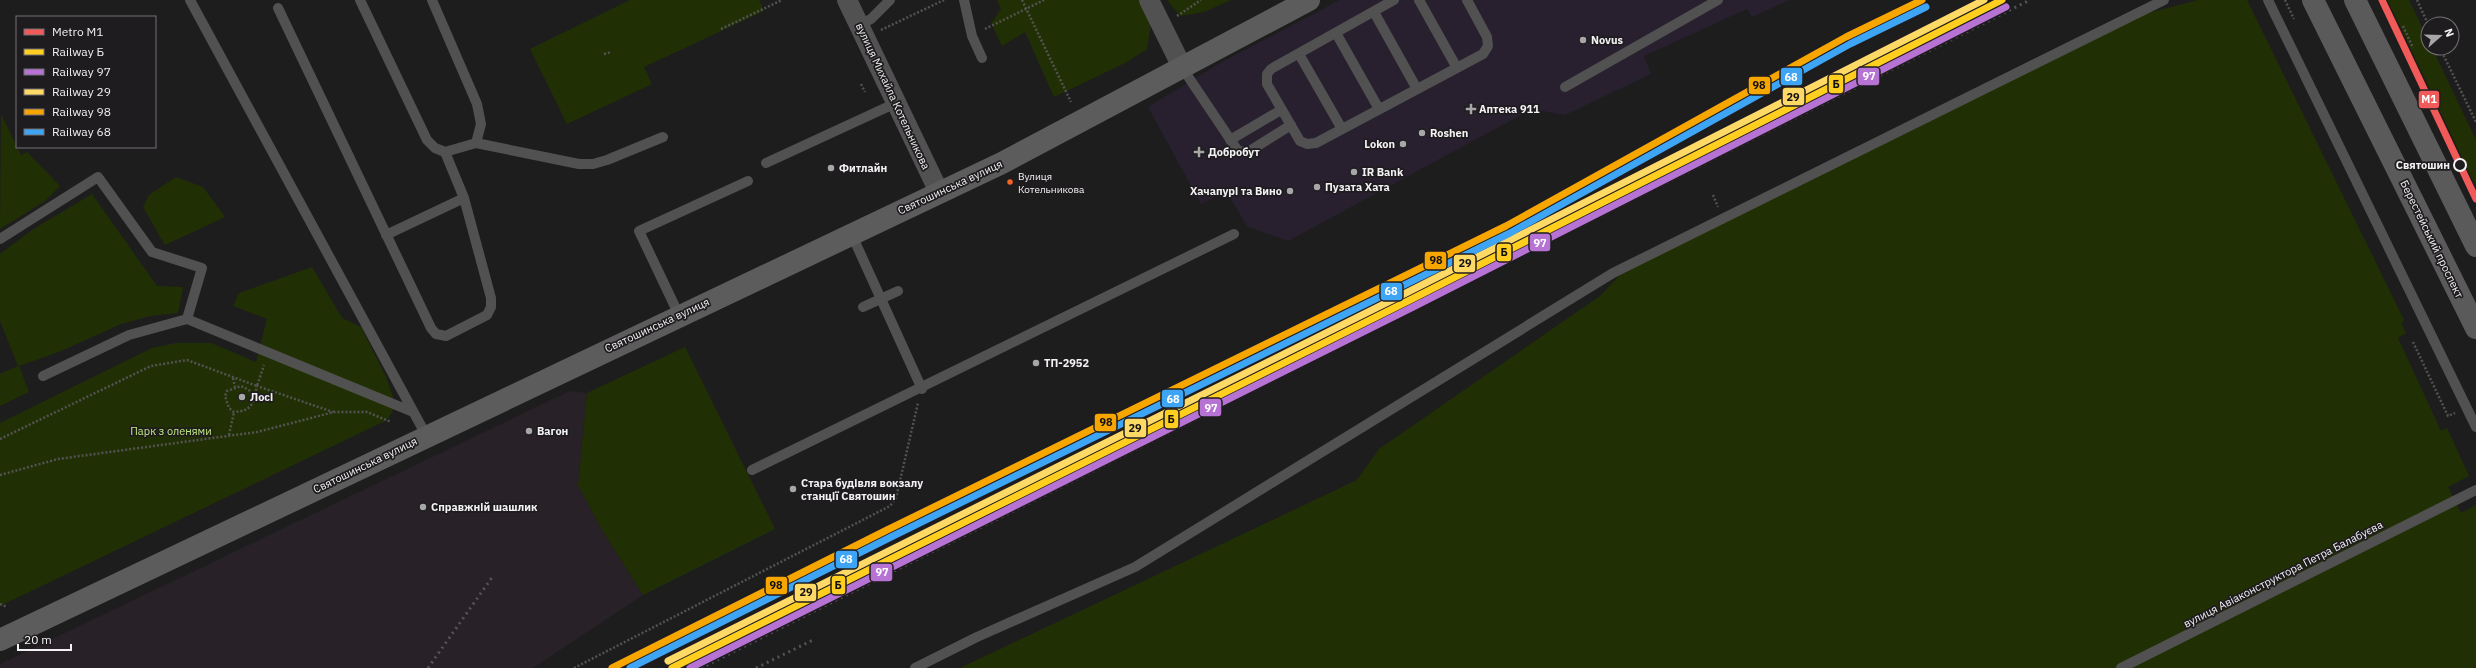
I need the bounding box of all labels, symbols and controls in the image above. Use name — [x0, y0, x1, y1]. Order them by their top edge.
legend — [16, 16, 156, 148]
north arrow — [2420, 16, 2460, 56]
street label: вулиця Михайла Котельникова — [853, 21, 933, 172]
text: Metro M1 — [52, 24, 103, 39]
text: N — [2441, 26, 2457, 39]
place label: Novus — [1591, 33, 1624, 47]
marker: Novus — [1578, 35, 1588, 45]
text: Railway Б — [52, 44, 104, 59]
text: Railway 97 — [52, 64, 111, 79]
line badge: 68 — [1780, 67, 1803, 86]
line badge: 97 — [1857, 67, 1880, 86]
text: 97 — [1862, 69, 1876, 83]
text: 68 — [1784, 70, 1798, 84]
line badge: Б — [1828, 74, 1844, 94]
line badge: 98 — [1748, 76, 1771, 95]
text: Б — [1832, 77, 1840, 91]
text: 98 — [1752, 78, 1766, 92]
text: Railway 29 — [52, 84, 111, 99]
line badge: 29 — [1782, 87, 1805, 106]
text: 29 — [1786, 90, 1800, 104]
line badge: M1 — [2418, 90, 2440, 109]
text: M1 — [2421, 92, 2437, 106]
place label: Аптека 911 — [1479, 102, 1540, 116]
text: Railway 98 — [52, 104, 111, 119]
marker: Аптека 911 — [1466, 104, 1476, 114]
text: Railway 68 — [52, 124, 111, 139]
place label: Roshen — [1430, 126, 1468, 140]
marker: Roshen — [1417, 128, 1427, 138]
place label: Lokon — [1364, 137, 1395, 151]
marker: Lokon — [1398, 139, 1408, 149]
place label: Добробут — [1208, 145, 1260, 159]
marker: Добробут — [1193, 146, 1205, 158]
street label: Святошинська вулиця — [895, 157, 1005, 217]
place label: Святошин — [2396, 158, 2450, 172]
marker: Святошин — [2453, 158, 2467, 172]
place label: Фитлайн — [839, 161, 887, 175]
marker: Фитлайн — [826, 163, 836, 173]
place label: IR Bank — [1362, 165, 1404, 179]
marker: IR Bank — [1349, 167, 1359, 177]
place label: Вулиця Котельникова — [1018, 170, 1085, 196]
marker: Вулиця Котельникова — [1005, 177, 1015, 187]
street label: Берестейський проспект — [2397, 178, 2467, 300]
place label: Пузата Хата — [1325, 180, 1390, 194]
marker: Пузата Хата — [1312, 182, 1322, 192]
place label: Хачапурі та Вино — [1190, 184, 1282, 198]
marker: Хачапурі та Вино — [1285, 186, 1295, 196]
line badge: 97 — [1529, 233, 1551, 252]
text: 97 — [1533, 236, 1547, 250]
line badge: Б — [1496, 243, 1512, 262]
text: Б — [1500, 245, 1508, 259]
line badge: 98 — [1424, 251, 1447, 270]
text: 98 — [1429, 253, 1443, 267]
line badge: 29 — [1453, 254, 1476, 273]
text: 29 — [1458, 256, 1472, 270]
line badge: 68 — [1380, 282, 1403, 301]
text: 68 — [1384, 284, 1398, 298]
street label: Святошинська вулиця — [602, 295, 712, 355]
place label: ТП-2952 — [1044, 356, 1089, 370]
marker: ТП-2952 — [1031, 358, 1041, 368]
line badge: 68 — [1161, 389, 1184, 408]
place label: Лосі — [250, 390, 273, 404]
marker: Лосі — [237, 392, 247, 402]
text: 68 — [1166, 392, 1180, 406]
line badge: 97 — [1199, 398, 1222, 417]
text: 97 — [1204, 401, 1218, 415]
line badge: Б — [1164, 409, 1179, 429]
text: Б — [1167, 412, 1175, 426]
line badge: 98 — [1094, 413, 1117, 432]
text: 98 — [1099, 415, 1113, 429]
line badge: 29 — [1124, 418, 1147, 438]
text: 29 — [1128, 421, 1142, 435]
park label: Парк з оленями — [130, 424, 212, 438]
place label: Вагон — [537, 424, 568, 438]
marker: Вагон — [524, 426, 534, 436]
street label: Святошинська вулиця — [311, 434, 419, 496]
place label: Стара будівля вокзалу станції Святошин — [801, 476, 923, 503]
marker: Стара будівля вокзалу станції Святошин — [788, 484, 798, 494]
place label: Справжній шашлик — [431, 500, 538, 514]
marker: Справжній шашлик — [418, 502, 428, 512]
street label: вулиця Авіаконструктора Петра Балабуєва — [2181, 517, 2385, 631]
line badge: 68 — [835, 550, 858, 569]
text: 68 — [839, 552, 853, 566]
line badge: 97 — [870, 563, 893, 582]
text: 97 — [875, 565, 889, 579]
line badge: Б — [831, 575, 846, 595]
line badge: 98 — [765, 576, 788, 595]
text: 98 — [769, 578, 783, 592]
text: Б — [834, 578, 842, 592]
line badge: 29 — [794, 583, 817, 602]
text: 29 — [799, 585, 813, 599]
scale bar — [18, 626, 71, 652]
text: 20 m — [24, 632, 52, 647]

